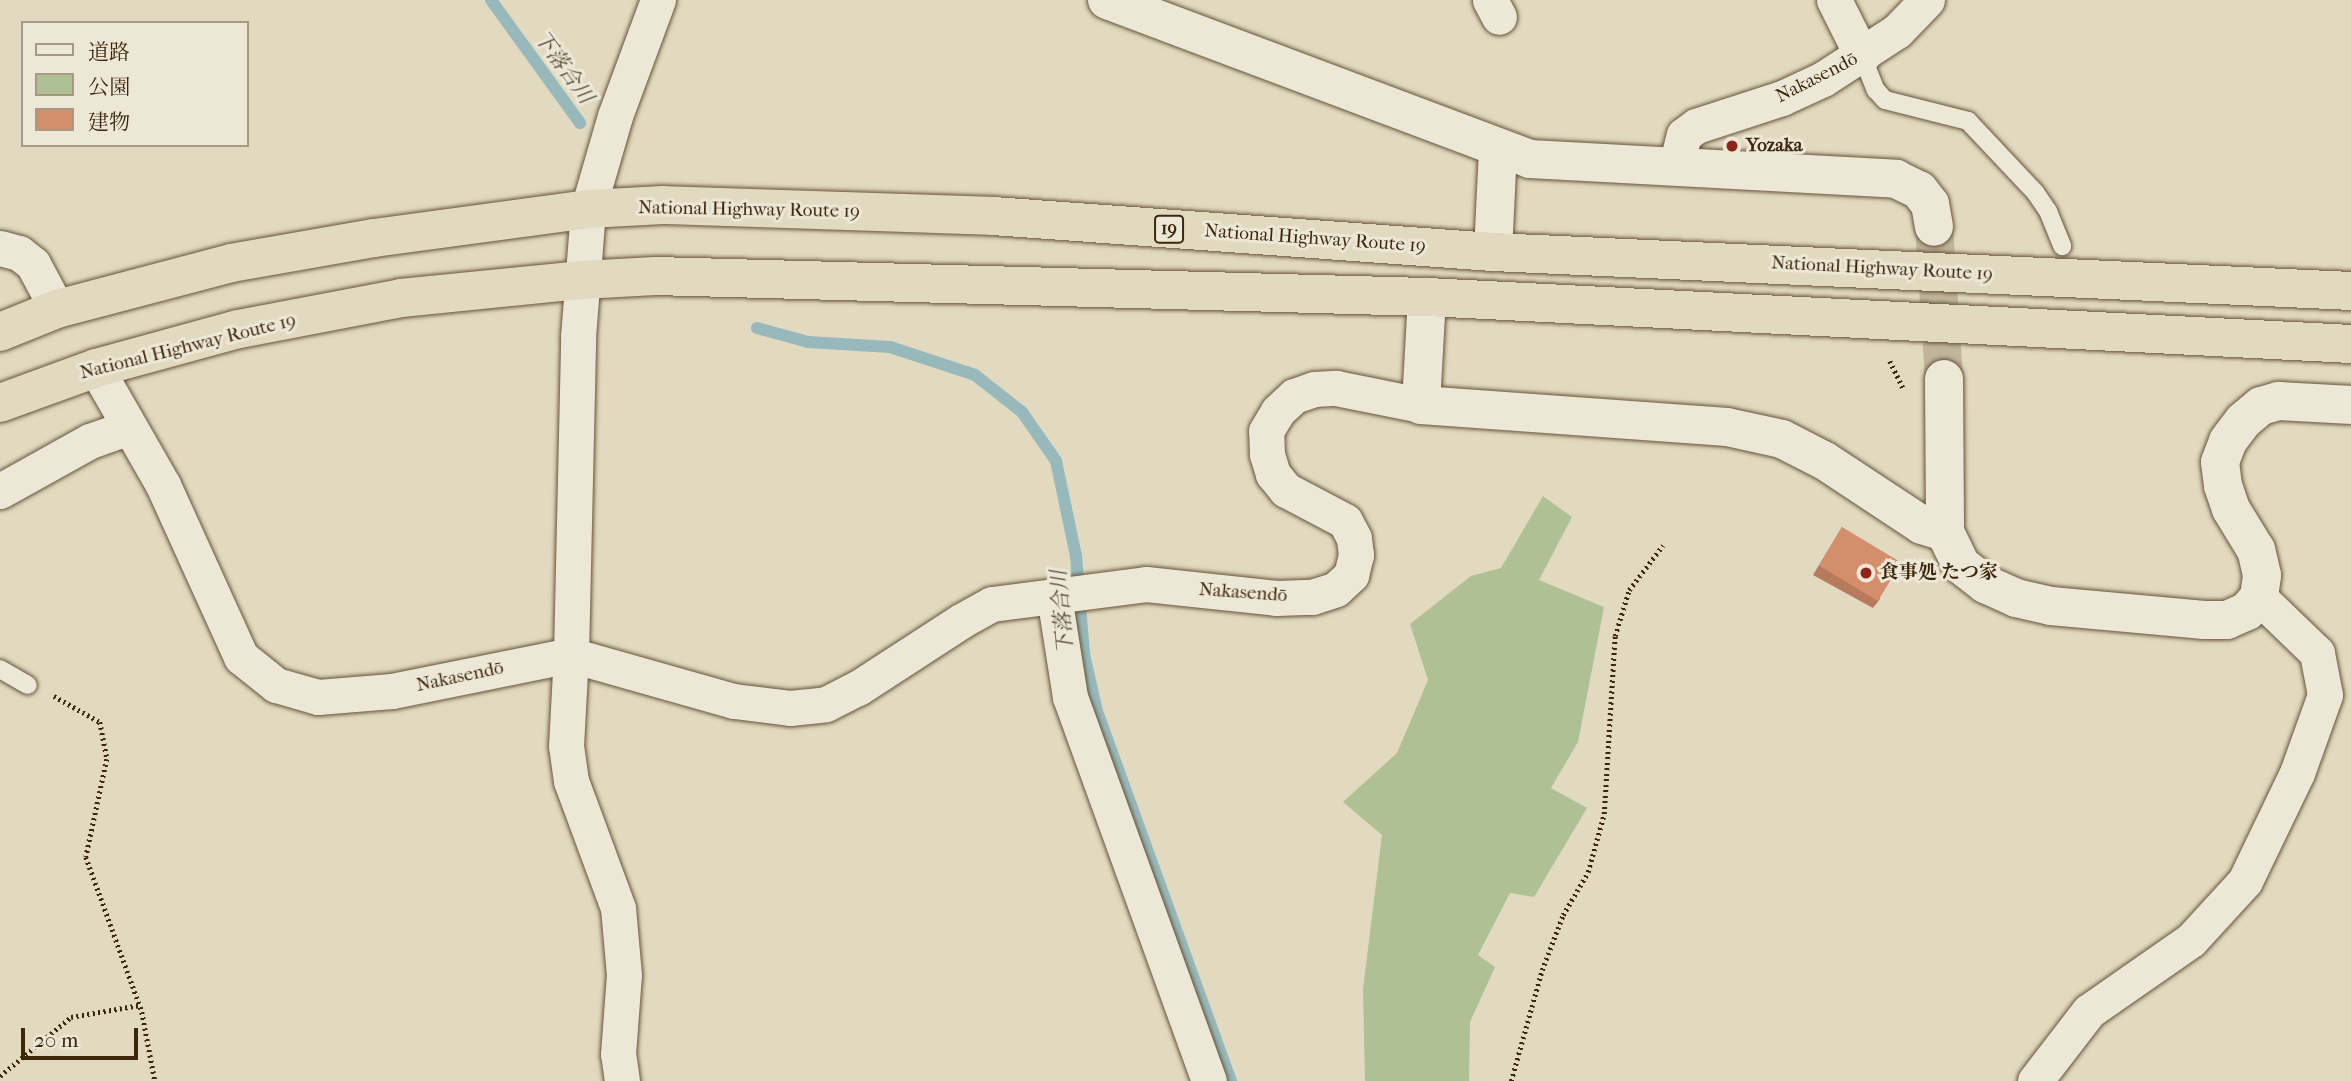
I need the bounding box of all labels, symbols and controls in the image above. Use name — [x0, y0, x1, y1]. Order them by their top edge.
legend — [21, 21, 248, 147]
water label: 下落合川 — [529, 26, 599, 108]
text: 道路 — [88, 40, 130, 64]
street label: Nakasendō — [1772, 48, 1862, 108]
text: 公園 — [88, 75, 130, 99]
text: 建物 — [88, 110, 130, 134]
place label: Yozaka — [1746, 135, 1802, 157]
marker: Yozaka — [1724, 138, 1740, 154]
street label: National Highway Route 19 — [638, 197, 860, 223]
road number: 19 — [1153, 214, 1185, 244]
street label: National Highway Route 19 — [1203, 220, 1427, 258]
street label: National Highway Route 19 — [1771, 252, 1993, 286]
street label: National Highway Route 19 — [78, 309, 298, 385]
place label: 食事処 たつ家 — [1880, 562, 1998, 584]
marker: 食事処 たつ家 — [1858, 565, 1874, 581]
water label: 下落合川 — [1046, 569, 1078, 655]
street label: Nakasendō — [1198, 579, 1288, 607]
street label: Nakasendō — [414, 657, 506, 697]
scale bar — [24, 1014, 142, 1058]
text: 20 m — [34, 1028, 78, 1052]

